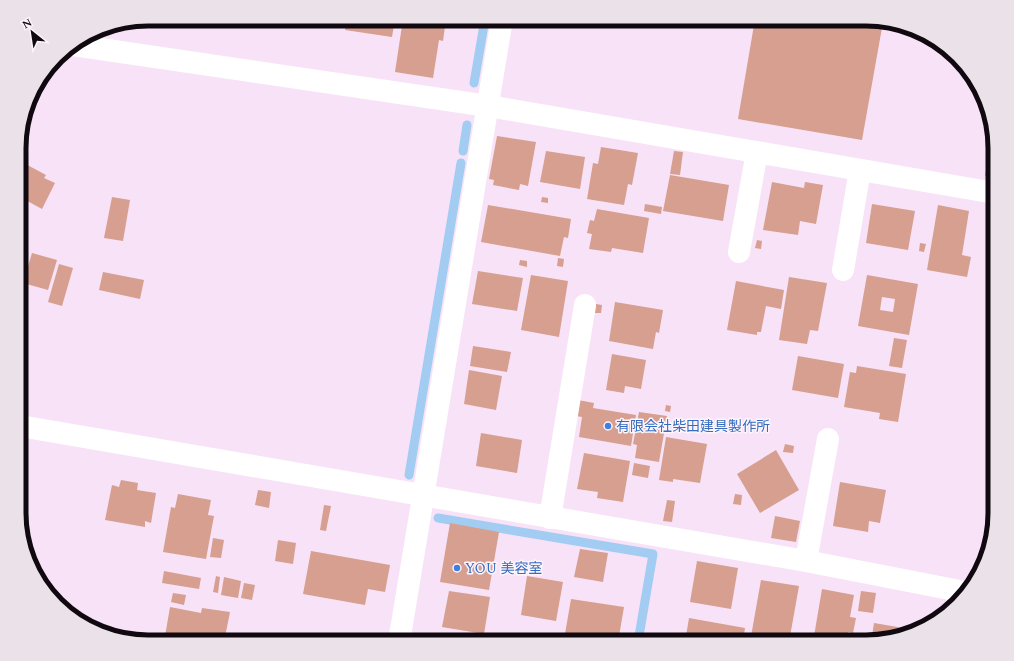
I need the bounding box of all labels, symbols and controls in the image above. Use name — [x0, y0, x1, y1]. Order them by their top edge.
north arrow — [12, 12, 52, 52]
text: N — [19, 14, 35, 33]
place label: 有限会社柴田建具製作所 — [616, 416, 770, 437]
marker: 有限会社柴田建具製作所 — [603, 421, 613, 431]
place label: YOU 美容室 — [465, 558, 542, 579]
marker: YOU 美容室 — [452, 563, 462, 573]

